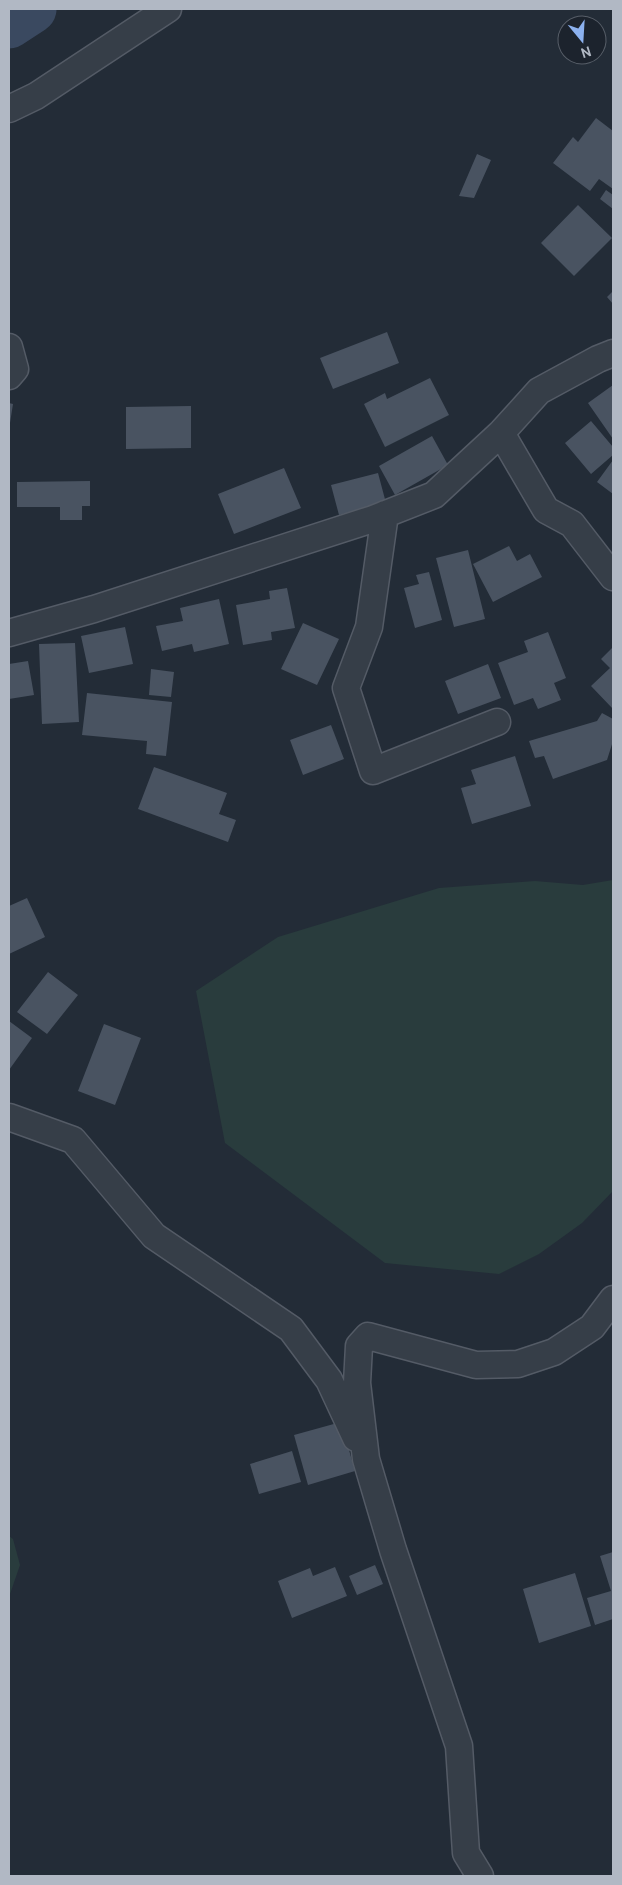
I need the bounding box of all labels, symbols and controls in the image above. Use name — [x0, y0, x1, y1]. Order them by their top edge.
north arrow — [557, 15, 607, 65]
text: N — [579, 42, 594, 62]

